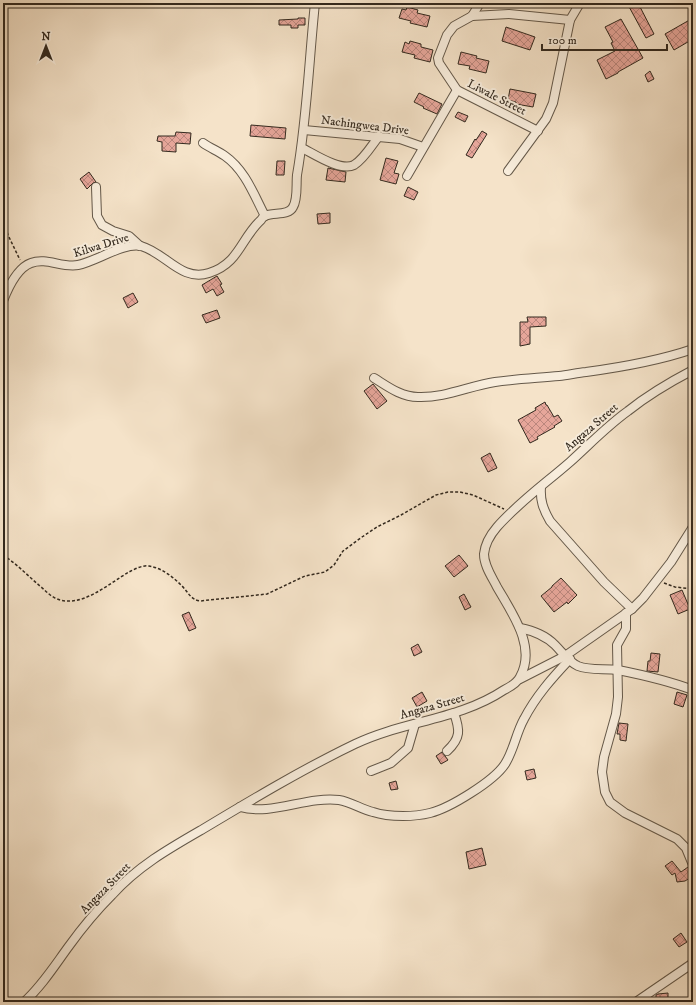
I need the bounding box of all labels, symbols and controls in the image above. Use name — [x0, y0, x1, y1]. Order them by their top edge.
north arrow — [26, 26, 66, 66]
scale bar — [542, 26, 667, 52]
text: N — [41, 30, 51, 44]
text: 100 m — [548, 33, 577, 48]
street label: Liwale Street — [465, 76, 529, 119]
street label: Nachingwea Drive — [320, 113, 410, 138]
street label: Kilwa Drive — [72, 230, 131, 261]
street label: Angaza Street — [561, 400, 621, 455]
street label: Angaza Street — [398, 690, 466, 723]
street label: Angaza Street — [77, 859, 134, 917]

